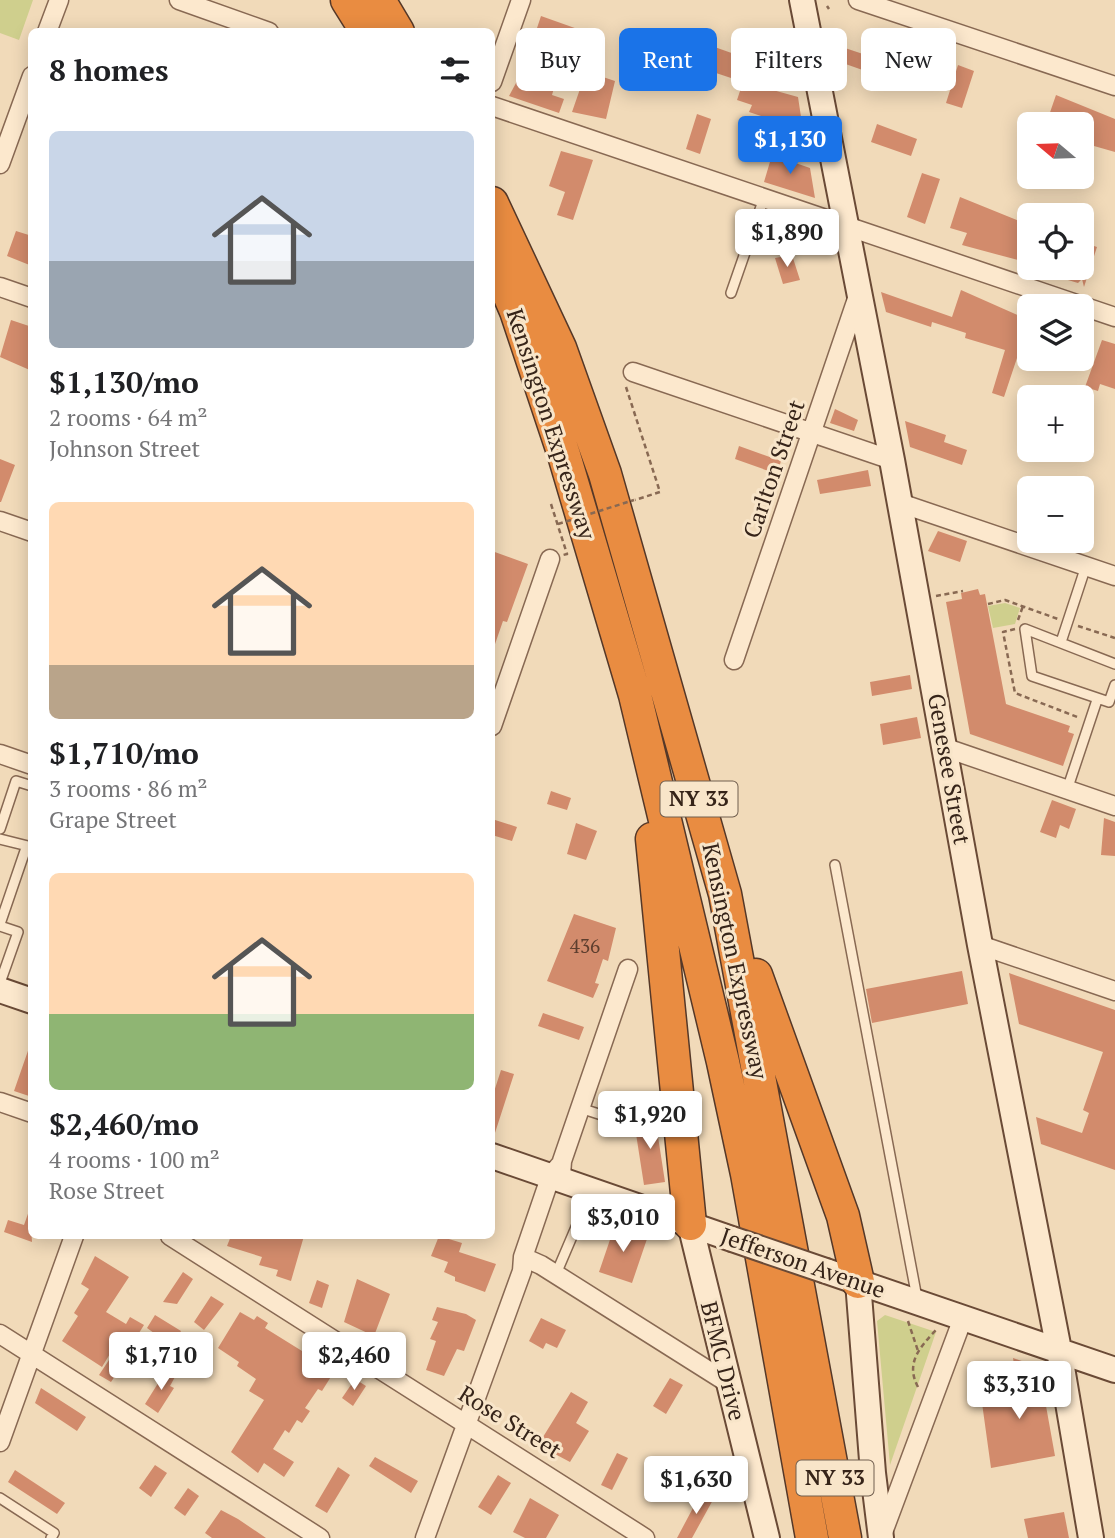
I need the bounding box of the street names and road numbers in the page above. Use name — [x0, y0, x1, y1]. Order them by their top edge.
street label: Kensington Expressway — [500, 305, 604, 543]
street label: Carlton Street — [735, 395, 812, 542]
street label: Genesee Street — [921, 691, 978, 847]
road number: NY 33 — [660, 782, 738, 816]
street label: Kensington Expressway — [695, 840, 776, 1082]
street label: Jefferson Avenue — [717, 1220, 889, 1305]
street label: BFMC Drive — [694, 1298, 753, 1424]
street label: Rose Street — [453, 1378, 568, 1466]
road number: NY 33 — [796, 1460, 874, 1496]

